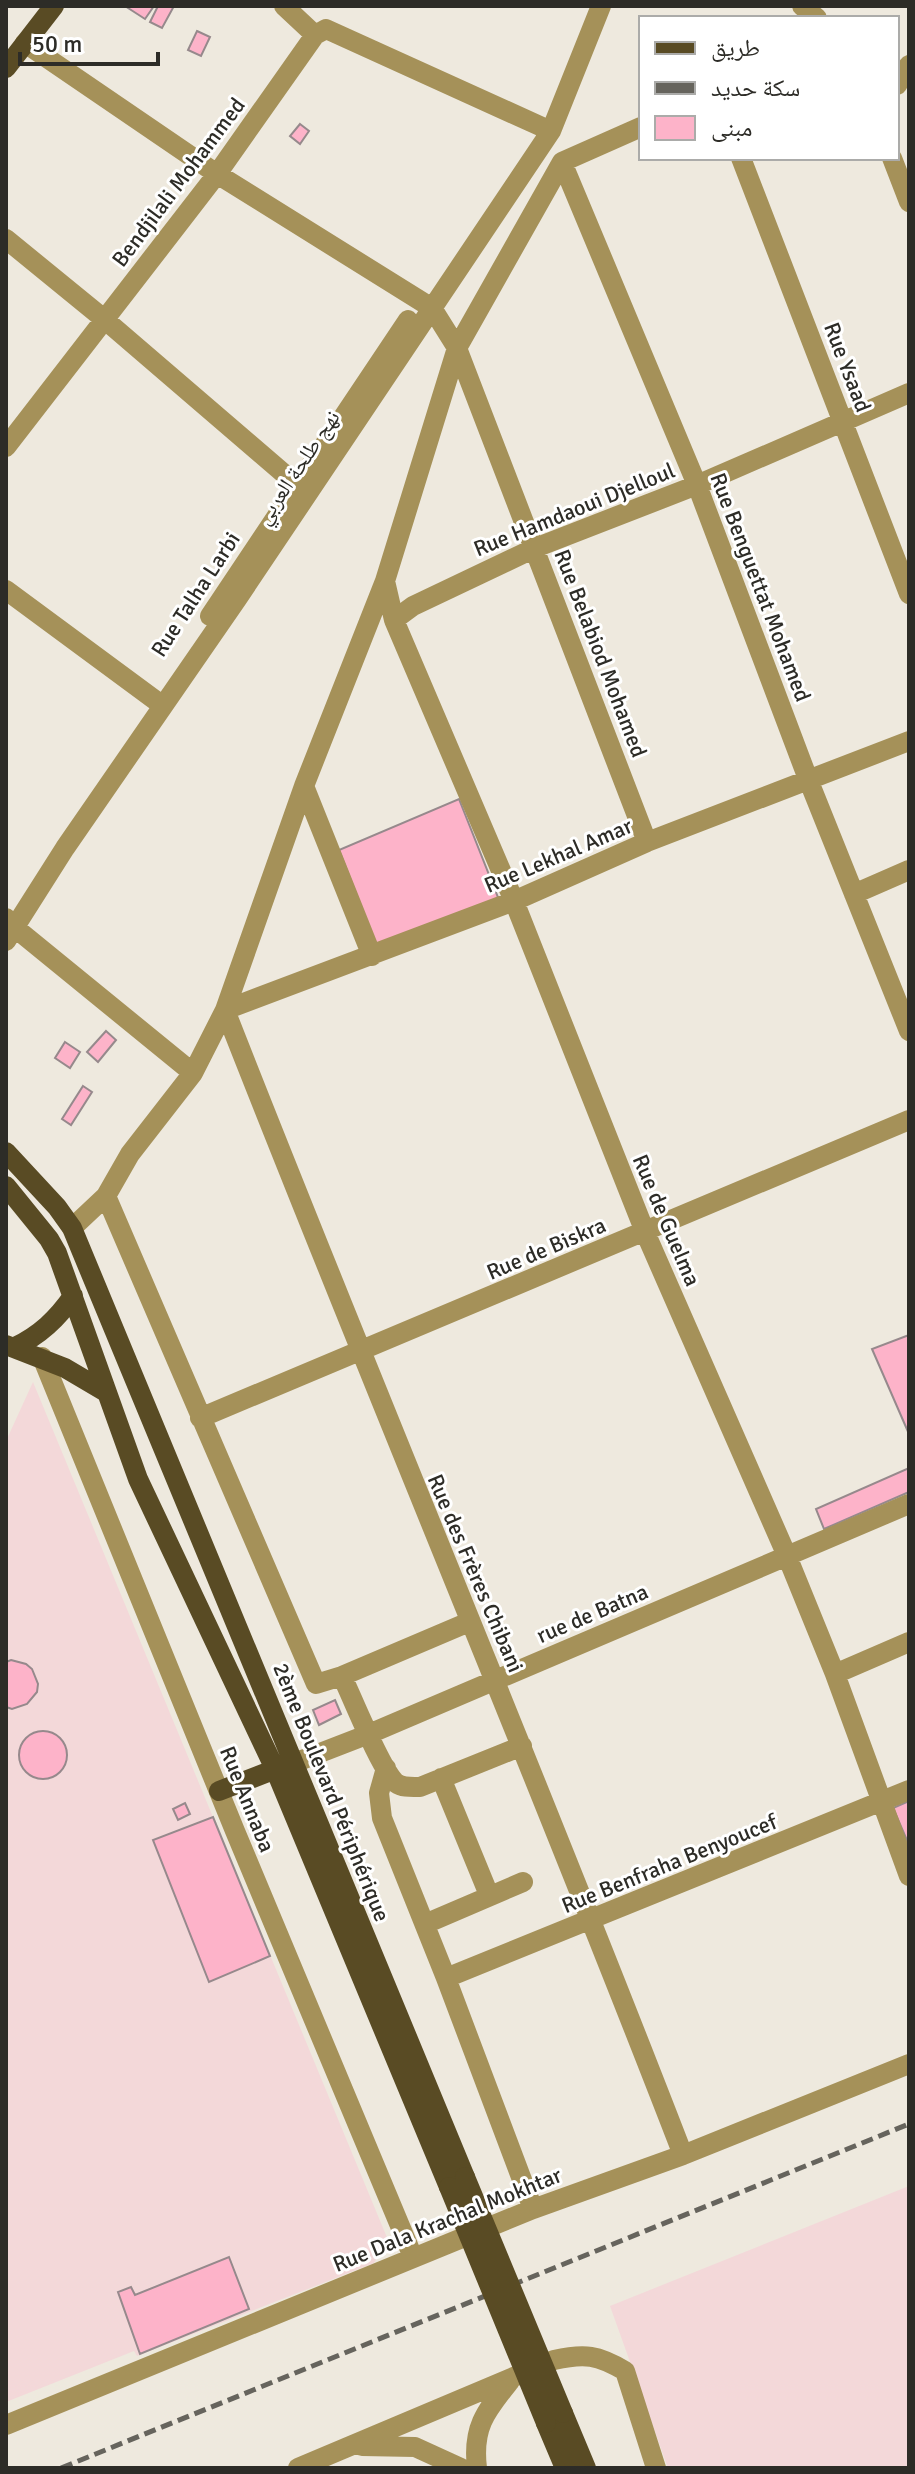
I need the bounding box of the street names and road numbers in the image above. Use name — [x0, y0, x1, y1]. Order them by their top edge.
street label: Bendjilali Mohammed — [106, 92, 251, 272]
street label: Rue Ysaad — [818, 318, 877, 416]
street label: نهج طلحة العربي — [249, 405, 349, 532]
street label: Rue Hamdaoui Djelloul — [470, 457, 679, 562]
street label: Rue Benguettat Mohamed — [704, 469, 817, 705]
street label: Rue Talha Larbi — [145, 527, 246, 662]
street label: Rue Belabiod Mohamed — [548, 545, 653, 761]
street label: Rue Lekhal Amar — [480, 812, 636, 899]
street label: Rue de Guelma — [627, 1150, 706, 1290]
street label: Rue de Biskra — [482, 1211, 610, 1286]
street label: Rue des Frères Chibani — [422, 1470, 529, 1676]
street label: rue de Batna — [532, 1578, 652, 1649]
street label: 2ème Boulevard Périphérique — [267, 1659, 396, 1925]
street label: Rue Annaba — [214, 1742, 281, 1856]
street label: Rue Benfraha Benyoucef — [558, 1807, 782, 1919]
street label: Rue Dala Krachal Mokhtar — [329, 2161, 566, 2278]

